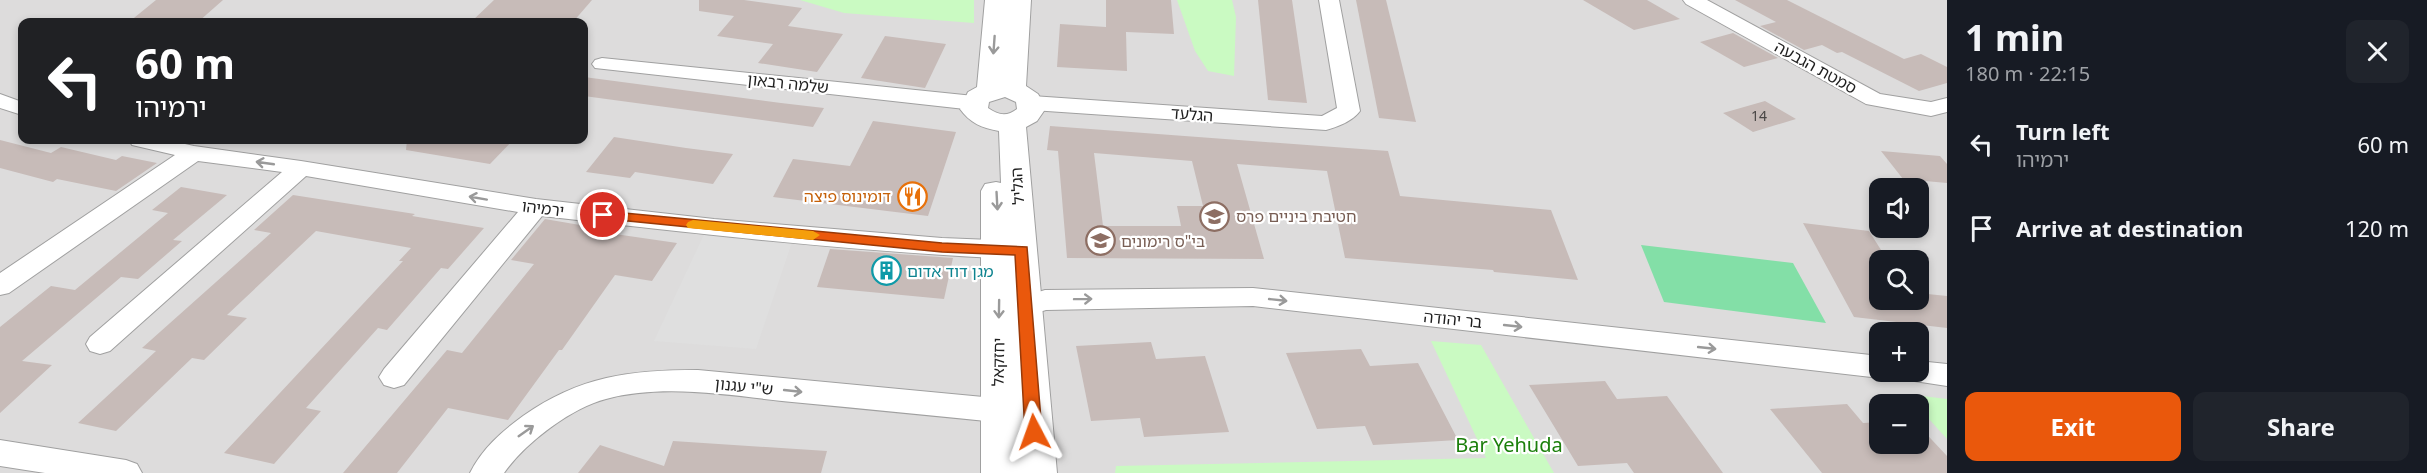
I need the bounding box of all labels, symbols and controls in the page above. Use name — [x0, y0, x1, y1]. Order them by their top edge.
text: 1 min — [1965, 13, 2064, 62]
button: close — [2346, 20, 2409, 83]
text: 60 m — [135, 34, 235, 91]
one-way arrow — [988, 35, 999, 55]
street label: סמטת הגבעה — [1771, 35, 1861, 99]
icon: left — [36, 42, 114, 120]
text: 180 m · 22:15 — [1965, 60, 2090, 87]
street label: שלמה רבאון — [746, 68, 830, 98]
text: ירמיהו — [135, 88, 207, 125]
street label: הגלעד — [1170, 102, 1214, 126]
house number: 14 — [1751, 106, 1767, 125]
text: Turn left — [2016, 116, 2110, 146]
icon: left — [1965, 128, 1998, 161]
text: 60 m — [2358, 129, 2409, 159]
text: ירמיהו — [2016, 146, 2069, 173]
one-way arrow — [256, 157, 275, 168]
street label: הגליל — [1005, 167, 1029, 205]
map controls — [1869, 178, 1929, 454]
button: sound — [1869, 178, 1929, 238]
restaurant icon: דומינוס פיצה — [896, 180, 928, 212]
place label: דומינוס פיצה — [804, 185, 891, 207]
pin — [577, 189, 628, 240]
one-way arrow — [991, 190, 1002, 210]
one-way arrow — [469, 192, 489, 203]
street label: ירמיהו — [521, 194, 565, 222]
icon: arrive — [586, 198, 619, 231]
school or university icon: חטיבת ביניים פרס — [1199, 200, 1231, 232]
place label: חטיבת ביניים פרס — [1236, 205, 1357, 227]
icon: arrive — [1965, 212, 1998, 245]
text: Arrive at destination — [2016, 213, 2243, 243]
text: 120 m — [2345, 213, 2409, 243]
school or university icon: בי"ס רימונים — [1084, 225, 1116, 257]
place label: בי"ס רימונים — [1121, 230, 1205, 252]
button: search — [1869, 250, 1929, 310]
building icon: מגן דוד אדום — [870, 255, 902, 287]
place label: מגן דוד אדום — [907, 260, 994, 282]
one-way arrow — [1073, 293, 1093, 305]
one-way arrow — [1267, 294, 1287, 305]
one-way arrow — [993, 298, 1005, 318]
street label: בר יהודה — [1423, 305, 1483, 333]
one-way arrow — [1503, 321, 1523, 332]
button: + — [1869, 322, 1929, 382]
street label: יחזקאל — [987, 337, 1009, 387]
one-way arrow — [1697, 343, 1717, 354]
street label: ש"י עגנון — [714, 372, 774, 400]
one-way arrow — [782, 386, 802, 397]
button: Exit — [1965, 392, 2181, 461]
button: Share — [2193, 392, 2409, 461]
button: − — [1869, 394, 1929, 454]
position arrow — [1002, 400, 1066, 464]
one-way arrow — [518, 425, 534, 437]
park label: Bar Yehuda — [1455, 431, 1563, 458]

